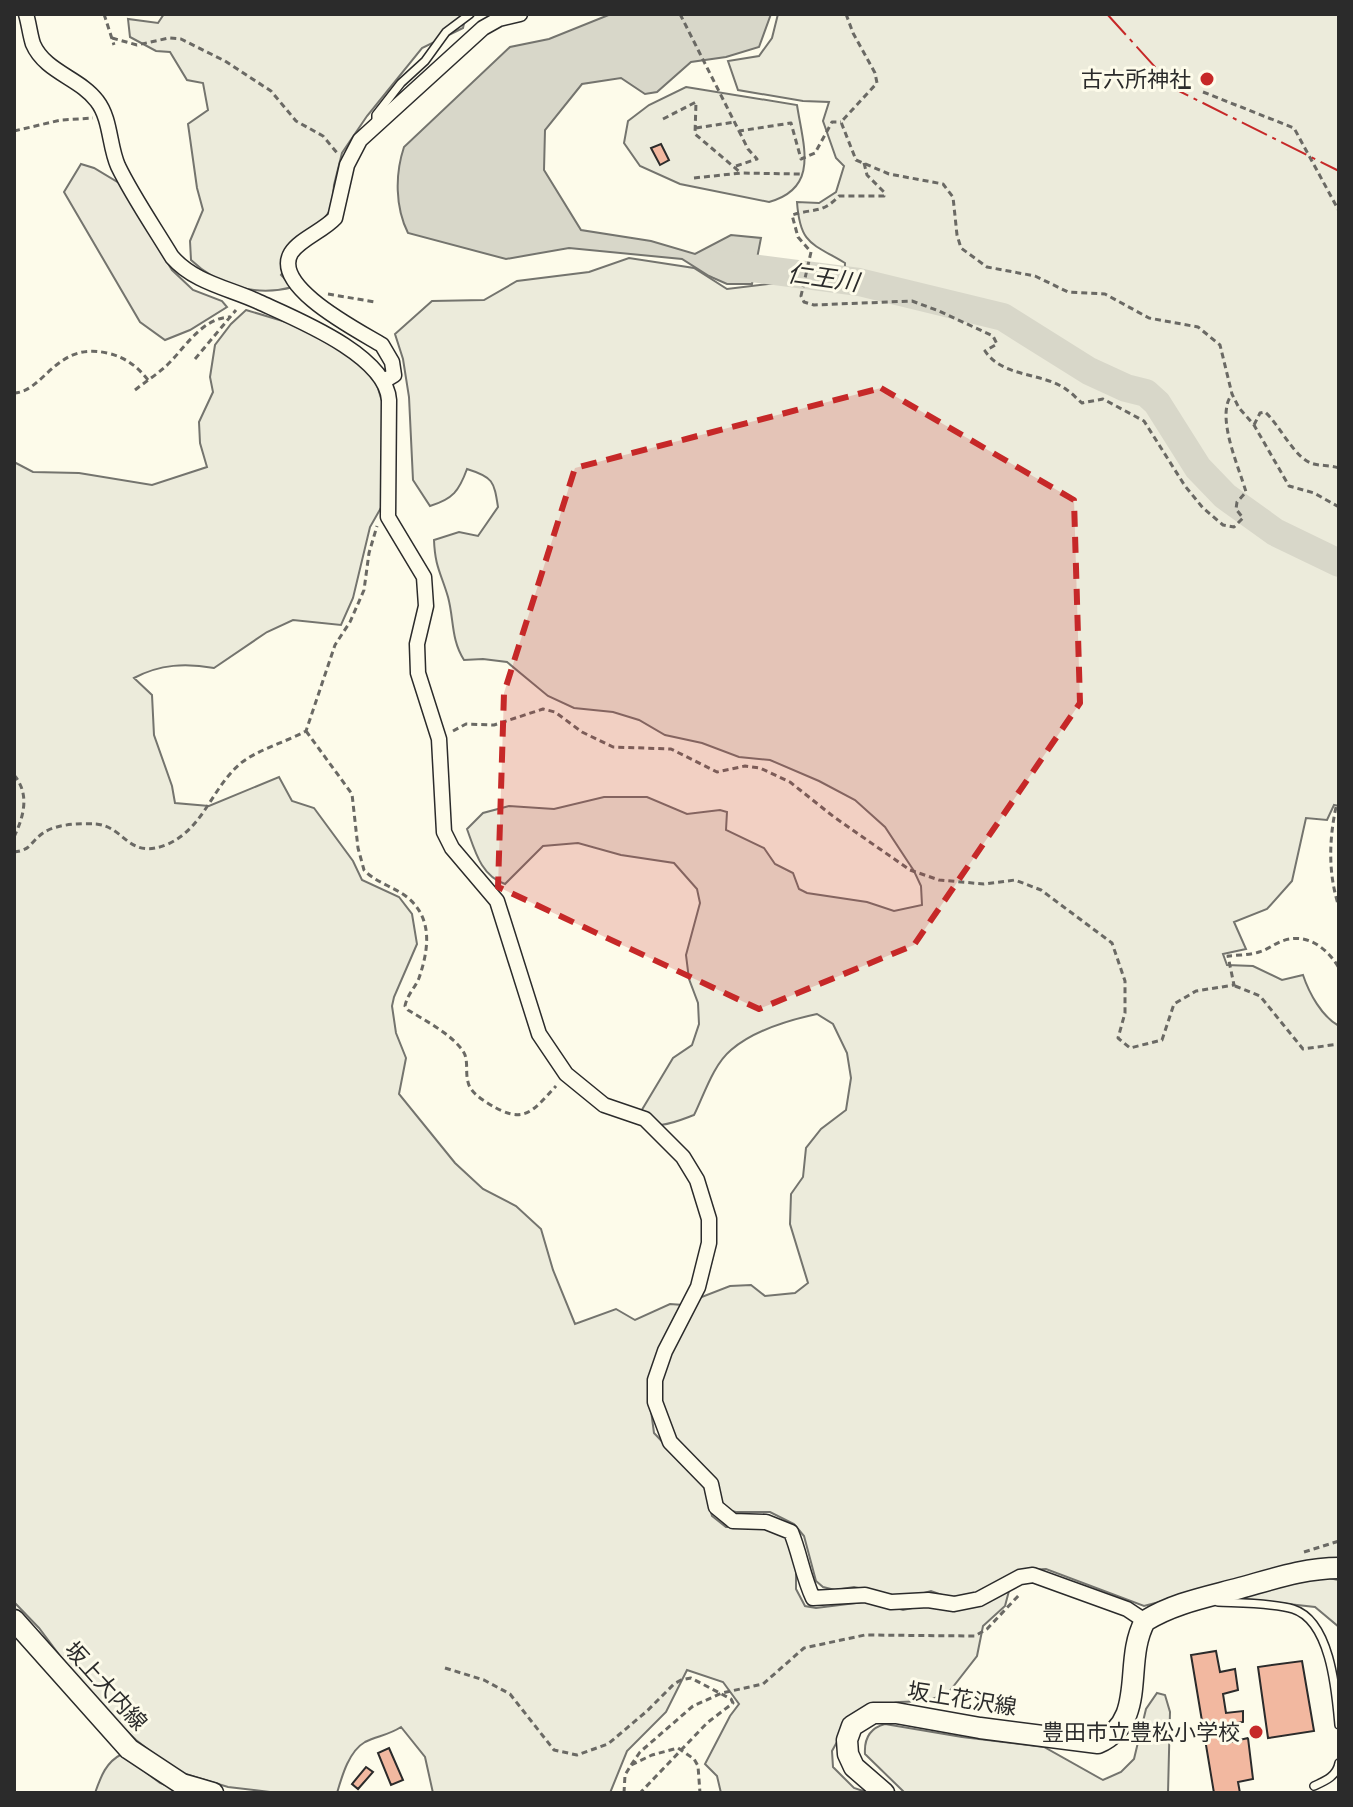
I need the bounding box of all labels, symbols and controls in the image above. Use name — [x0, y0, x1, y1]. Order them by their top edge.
place label: 古六所神社 — [1081, 66, 1191, 93]
marker: 古六所神社 — [1198, 70, 1216, 88]
water label: 仁王川 — [785, 259, 864, 297]
street label: 坂上大内線 — [59, 1636, 153, 1736]
street label: 坂上花沢線 — [906, 1677, 1018, 1721]
place label: 豊田市立豊松小学校 — [1042, 1719, 1240, 1746]
marker: 豊田市立豊松小学校 — [1247, 1723, 1265, 1741]

